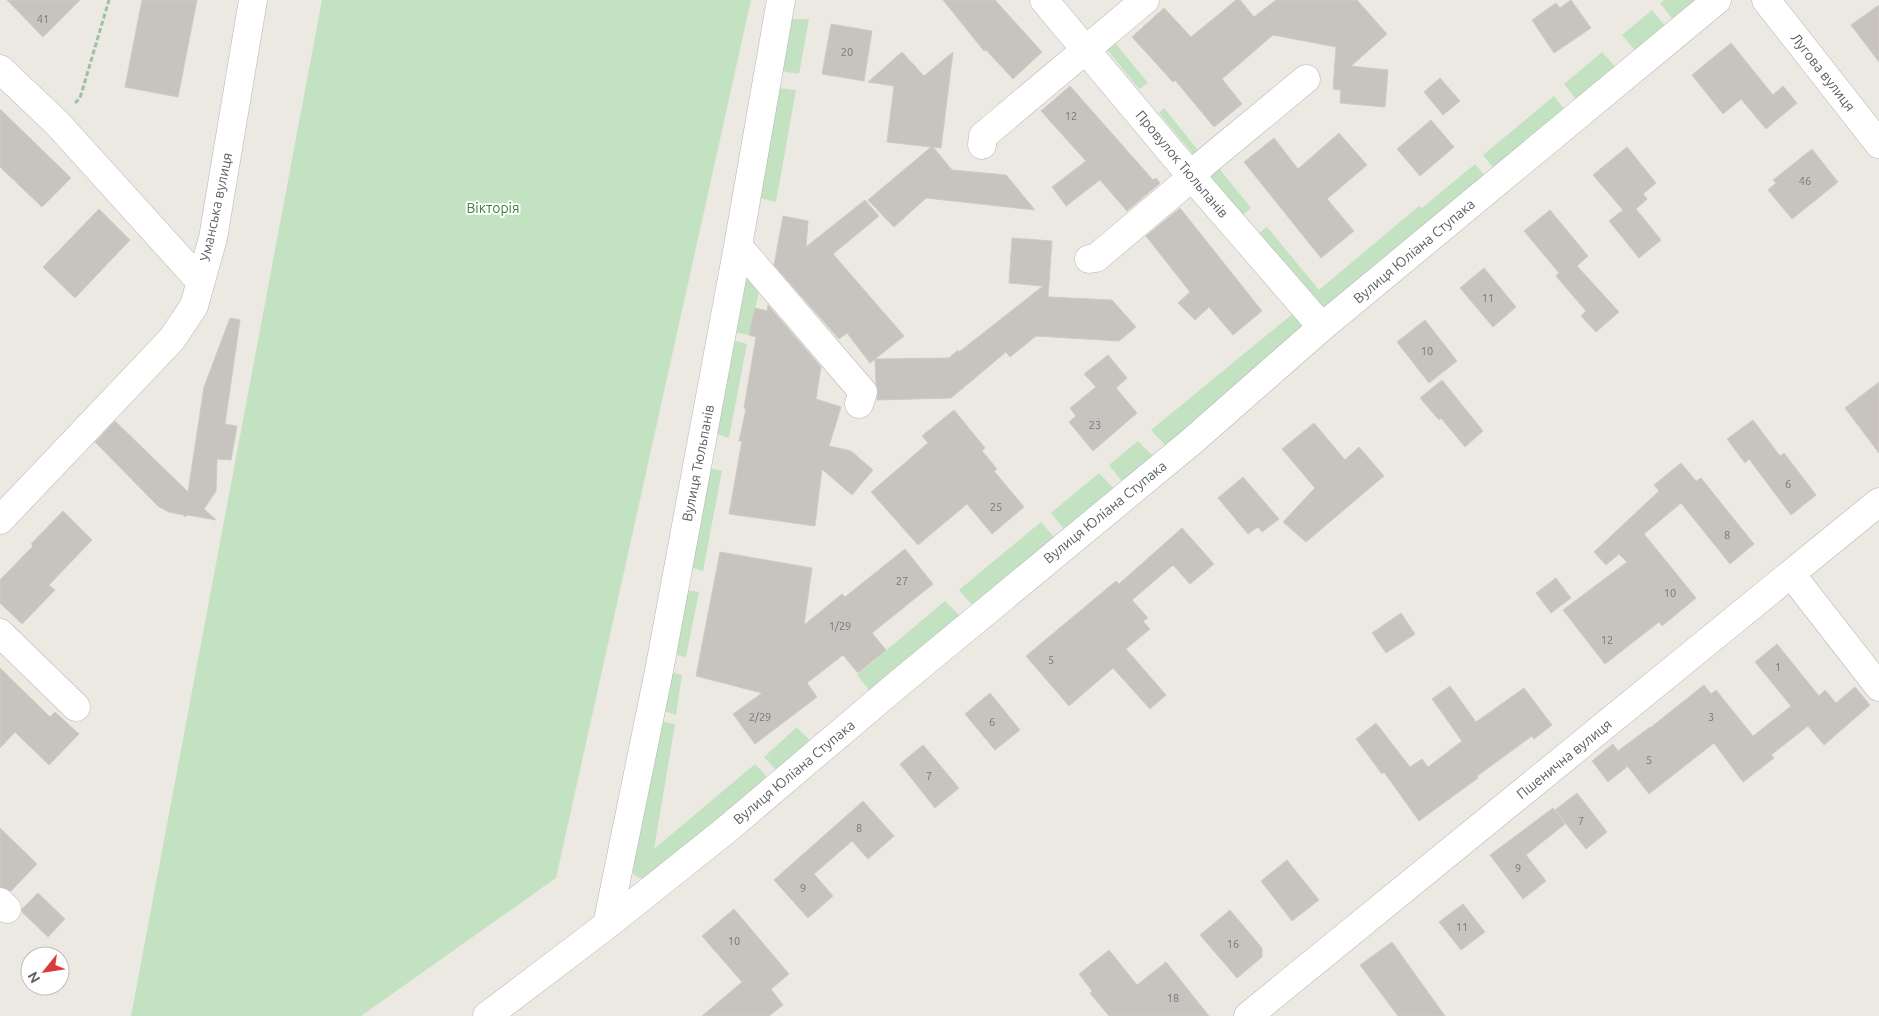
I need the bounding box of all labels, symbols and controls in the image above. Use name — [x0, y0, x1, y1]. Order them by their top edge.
house number: 41 — [37, 13, 49, 25]
street label: Лугова вулиця — [1788, 30, 1858, 114]
house number: 20 — [841, 46, 853, 58]
street label: Провулок Тюльпанів — [1132, 107, 1232, 221]
house number: 12 — [1065, 110, 1077, 122]
street label: Уманська вулиця — [197, 151, 235, 263]
house number: 46 — [1799, 175, 1811, 187]
street label: Вулиця Юліана Ступака — [1350, 196, 1478, 306]
park label: Вікторія — [466, 200, 520, 216]
house number: 11 — [1482, 292, 1494, 304]
house number: 10 — [1421, 345, 1433, 357]
street label: Вулиця Тюльпанів — [679, 403, 717, 523]
house number: 23 — [1089, 419, 1101, 431]
street label: Вулиця Юліана Ступака — [1040, 458, 1170, 566]
house number: 6 — [1785, 478, 1791, 490]
house number: 25 — [990, 501, 1002, 513]
house number: 8 — [1724, 529, 1730, 541]
house number: 27 — [896, 575, 908, 587]
house number: 10 — [1664, 587, 1676, 599]
house number: 1/29 — [829, 620, 851, 632]
house number: 12 — [1601, 634, 1613, 646]
house number: 5 — [1048, 654, 1054, 666]
house number: 1 — [1775, 661, 1781, 673]
house number: 2/29 — [749, 711, 771, 723]
house number: 3 — [1708, 711, 1714, 723]
house number: 6 — [989, 716, 995, 728]
street label: Пшенична вулиця — [1513, 716, 1615, 802]
street label: Вулиця Юліана Ступака — [730, 717, 858, 827]
house number: 5 — [1646, 754, 1652, 766]
house number: 7 — [926, 770, 932, 782]
house number: 7 — [1578, 815, 1584, 827]
house number: 8 — [856, 822, 862, 834]
house number: 9 — [1515, 862, 1521, 874]
house number: 9 — [800, 882, 806, 894]
house number: 11 — [1456, 921, 1468, 933]
house number: 10 — [728, 935, 740, 947]
house number: 16 — [1227, 938, 1239, 950]
north arrow — [20, 946, 70, 996]
text: N — [24, 969, 43, 986]
house number: 18 — [1167, 992, 1179, 1004]

